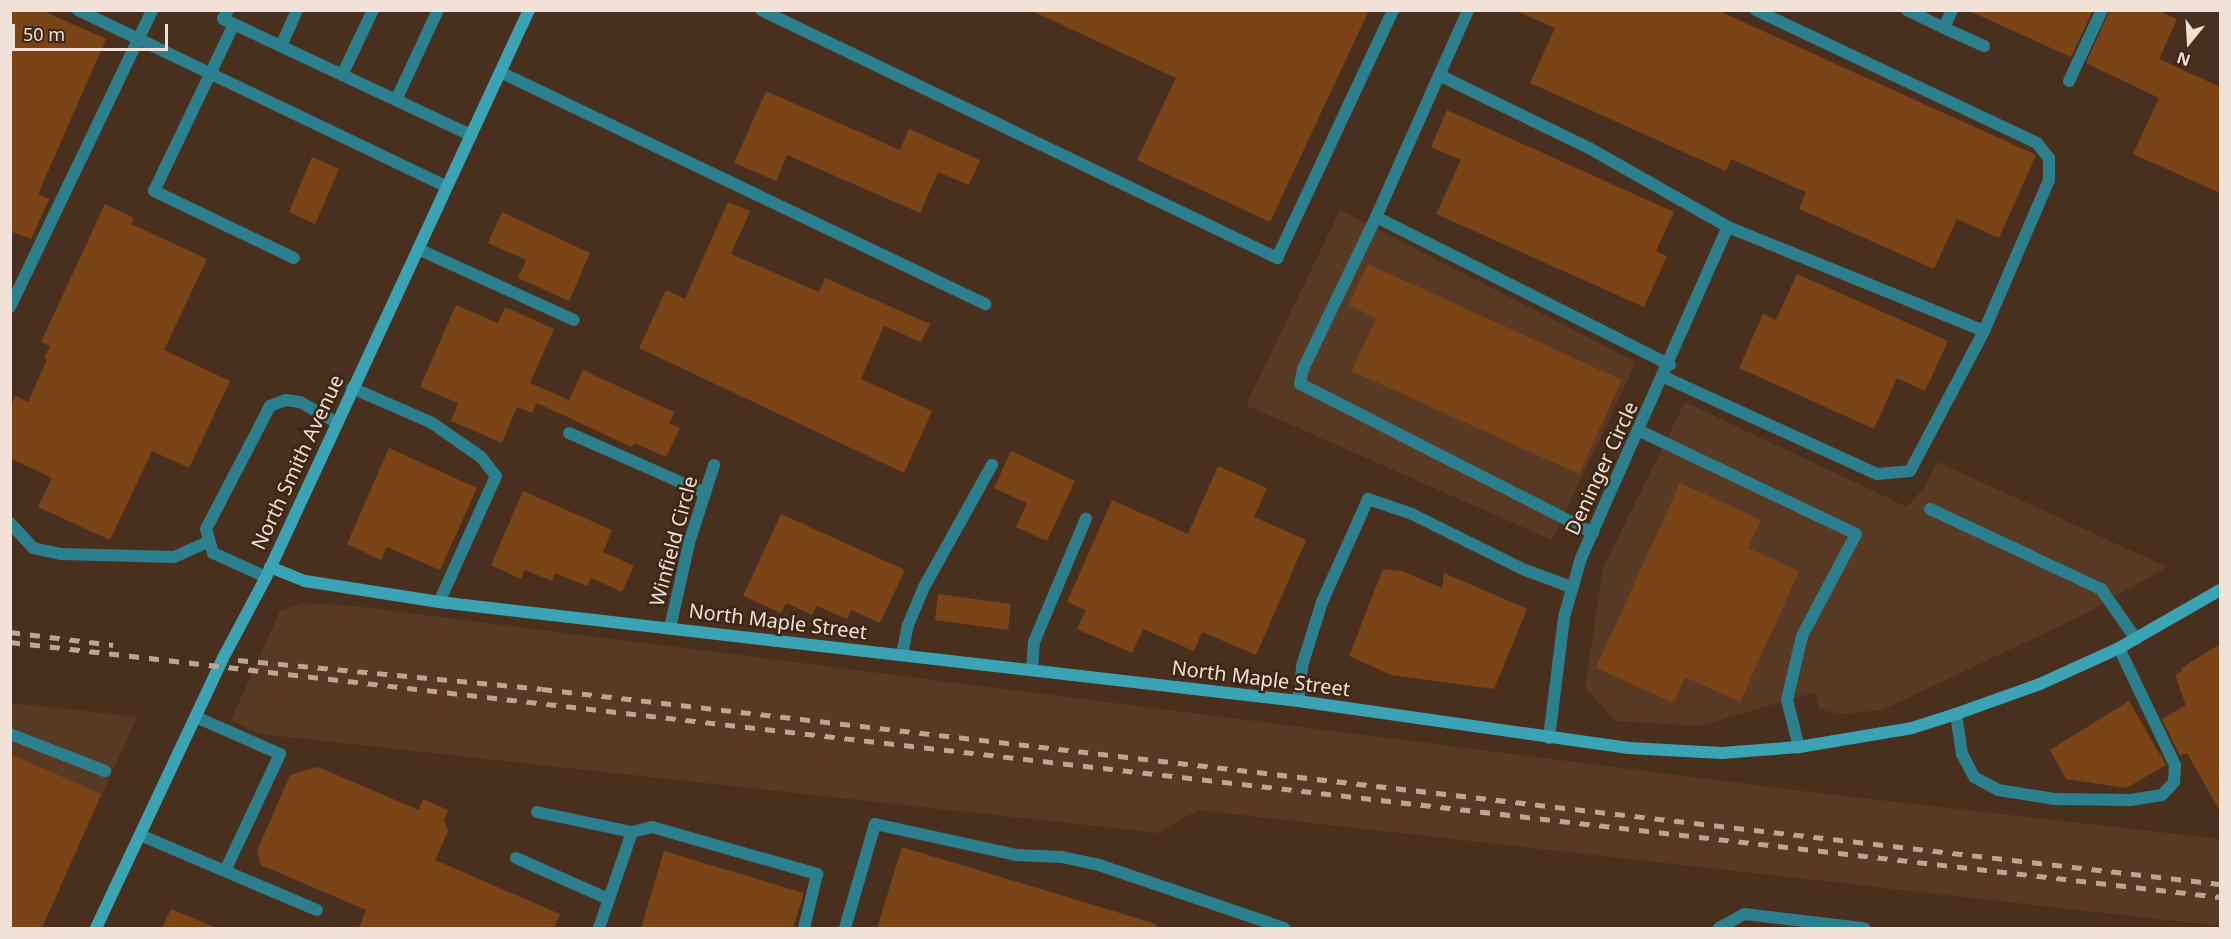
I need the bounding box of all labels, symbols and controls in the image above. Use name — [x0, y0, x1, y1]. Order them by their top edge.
scale bar — [15, 12, 171, 50]
north arrow — [2159, 12, 2219, 72]
text: 50 m — [23, 22, 65, 46]
text: N — [2174, 47, 2193, 72]
street label: North Smith Avenue — [246, 371, 348, 553]
street label: Deninger Circle — [1560, 397, 1642, 539]
street label: Winfield Circle — [644, 473, 702, 609]
street label: North Maple Street — [687, 598, 869, 644]
street label: North Maple Street — [1170, 655, 1352, 701]

